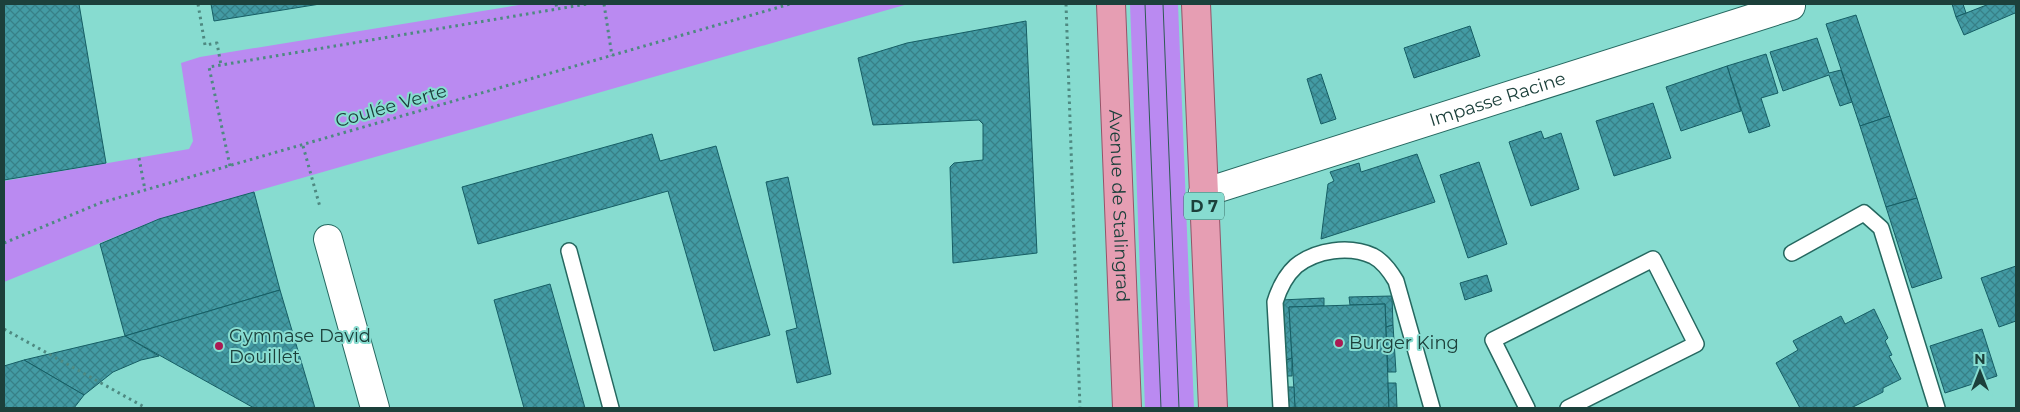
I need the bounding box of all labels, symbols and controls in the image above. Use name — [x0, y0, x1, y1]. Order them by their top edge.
street label: Impasse Racine — [1426, 67, 1569, 131]
street label: Coulée Verte — [333, 80, 449, 132]
street label: Avenue de Stalingrad — [1104, 109, 1134, 303]
road number: D 7 — [1184, 192, 1224, 220]
place label: Gymnase David Douillet — [229, 325, 371, 368]
place label: Burger King — [1349, 332, 1459, 354]
marker: Burger King — [1333, 337, 1345, 349]
marker: Gymnase David Douillet — [213, 340, 225, 352]
north arrow — [1955, 347, 2005, 397]
text: N — [1974, 350, 1986, 368]

